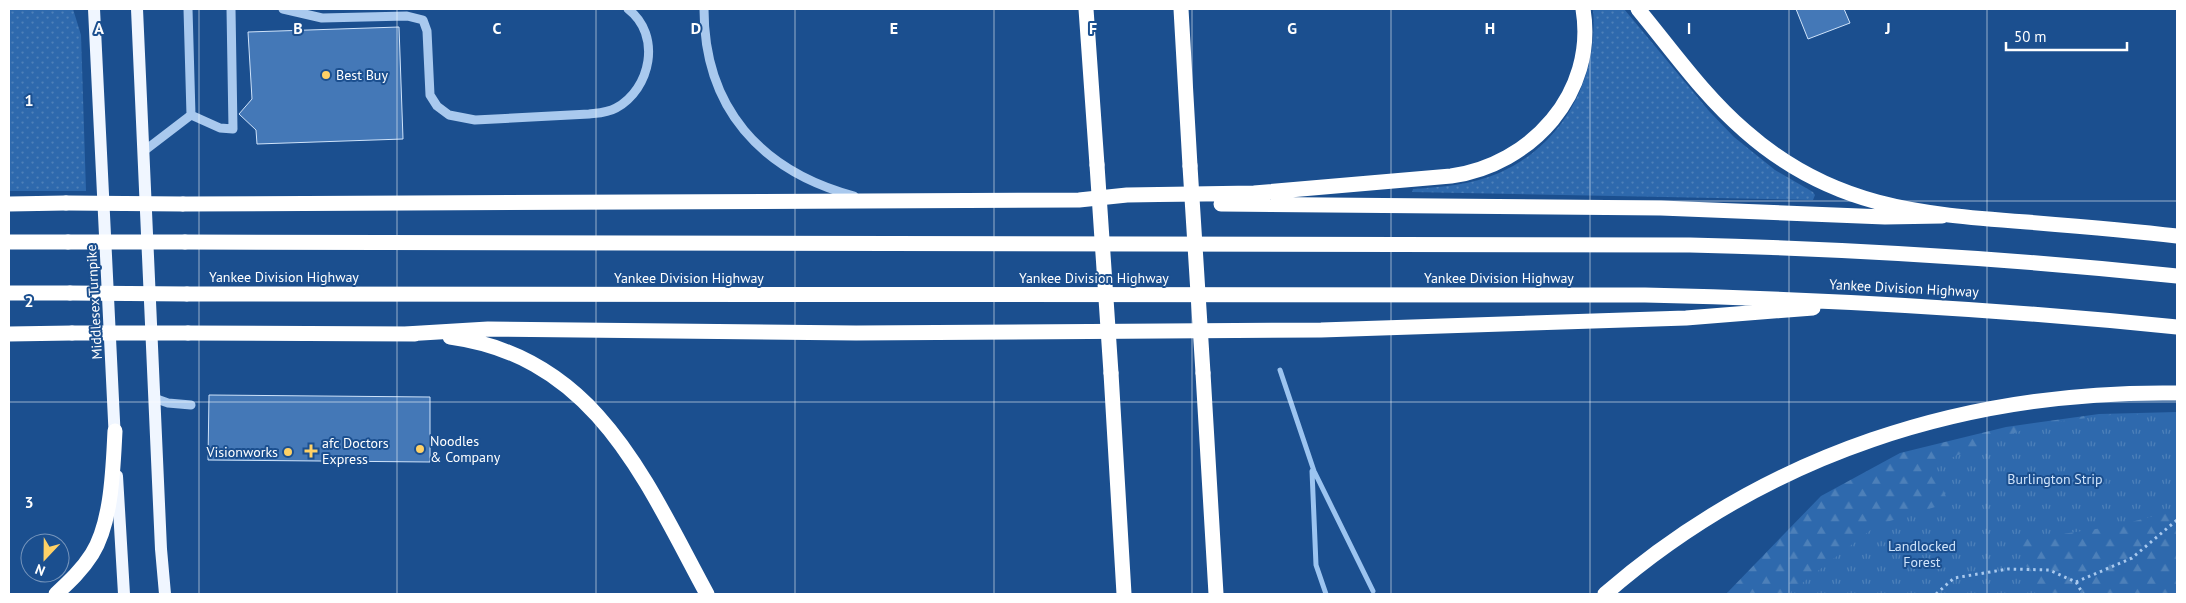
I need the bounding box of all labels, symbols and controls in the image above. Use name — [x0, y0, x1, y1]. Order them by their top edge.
text: A — [94, 18, 104, 38]
text: B — [293, 18, 303, 38]
text: C — [493, 18, 502, 38]
text: D — [691, 18, 701, 38]
text: E — [890, 18, 898, 38]
text: F — [1089, 18, 1097, 38]
text: G — [1287, 18, 1297, 38]
text: H — [1485, 18, 1495, 38]
text: I — [1687, 18, 1691, 38]
text: J — [1884, 18, 1891, 38]
scale bar — [2006, 20, 2127, 52]
text: 50 m — [2014, 27, 2047, 46]
place label: Best Buy — [336, 66, 388, 84]
marker: Best Buy — [320, 69, 332, 81]
text: 1 — [24, 90, 34, 110]
street label: Middlesex Turnpike — [82, 244, 106, 360]
street label: Yankee Division Highway — [209, 268, 359, 286]
street label: Yankee Division Highway — [614, 269, 764, 287]
street label: Yankee Division Highway — [1019, 269, 1169, 287]
street label: Yankee Division Highway — [1424, 269, 1574, 287]
street label: Yankee Division Highway — [1829, 275, 1980, 301]
text: 2 — [24, 291, 34, 311]
place label: Noodles & Company — [430, 432, 501, 466]
place label: afc Doctors Express — [322, 434, 389, 468]
place label: Visionworks — [205, 443, 278, 461]
marker: Noodles & Company — [414, 443, 426, 455]
marker: afc Doctors Express — [304, 444, 318, 458]
marker: Visionworks — [282, 446, 294, 458]
park label: Burlington Strip — [2007, 470, 2103, 488]
text: 3 — [24, 492, 34, 512]
north arrow — [20, 533, 70, 583]
park label: Landlocked Forest — [1888, 537, 1956, 571]
text: N — [32, 560, 48, 580]

